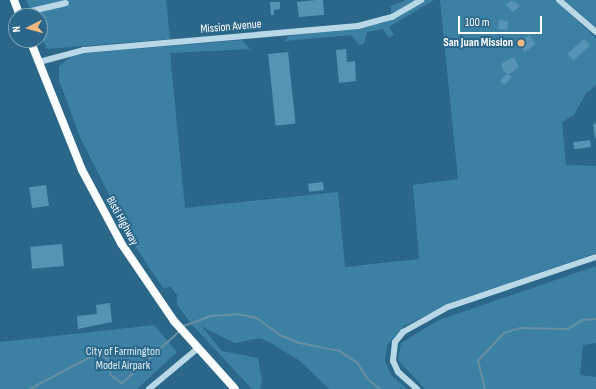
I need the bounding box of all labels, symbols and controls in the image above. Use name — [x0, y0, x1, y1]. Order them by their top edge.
north arrow — [8, 8, 48, 48]
scale bar — [460, 8, 544, 34]
text: 100 m — [465, 15, 490, 30]
street label: Mission Avenue — [200, 17, 262, 37]
text: N — [10, 26, 23, 33]
place label: San Juan Mission — [443, 36, 513, 50]
marker: San Juan Mission — [516, 38, 526, 48]
street label: Bisti Highway — [103, 194, 141, 248]
park label: City of Farmington Model Airpark — [86, 345, 160, 373]

